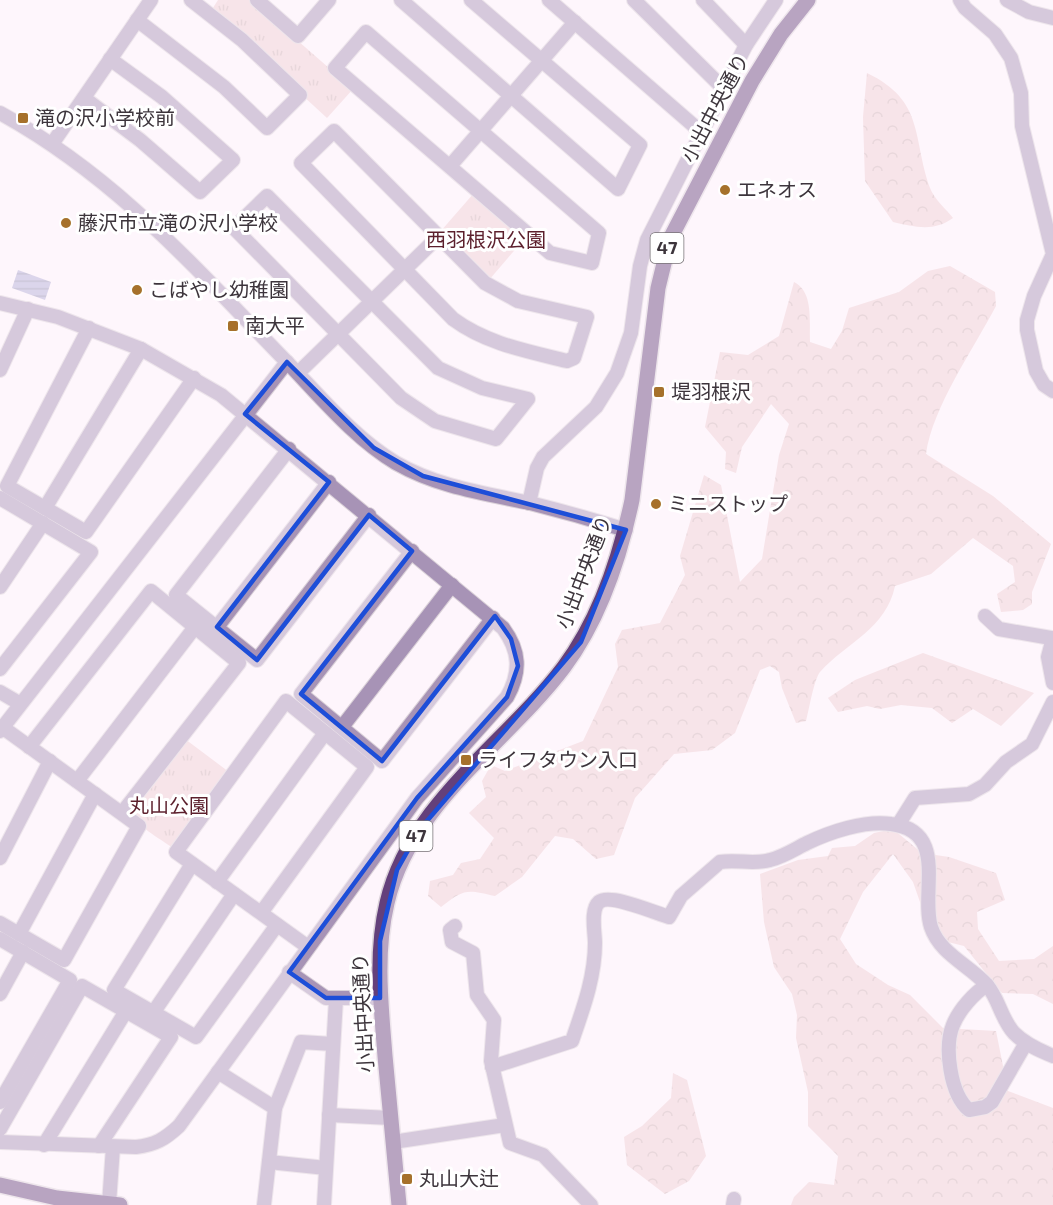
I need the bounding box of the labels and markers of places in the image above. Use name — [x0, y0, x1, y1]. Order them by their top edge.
place label: 滝の沢小学校前 — [35, 105, 175, 129]
marker: 滝の沢小学校前 — [16, 111, 30, 125]
place label: エネオス — [737, 177, 817, 201]
marker: エネオス — [718, 183, 732, 197]
place label: 藤沢市立滝の沢小学校 — [78, 210, 278, 234]
marker: 藤沢市立滝の沢小学校 — [59, 216, 73, 230]
place label: こばやし幼稚園 — [149, 277, 289, 301]
marker: こばやし幼稚園 — [130, 283, 144, 297]
place label: 南大平 — [245, 313, 305, 337]
marker: 南大平 — [226, 319, 240, 333]
place label: 堤羽根沢 — [671, 379, 751, 403]
marker: 堤羽根沢 — [652, 385, 666, 399]
place label: ミニストップ — [668, 491, 788, 515]
marker: ミニストップ — [649, 497, 663, 511]
place label: ライフタウン入口 — [478, 747, 638, 771]
marker: ライフタウン入口 — [459, 753, 473, 767]
place label: 丸山大辻 — [419, 1166, 499, 1190]
marker: 丸山大辻 — [400, 1172, 414, 1186]

